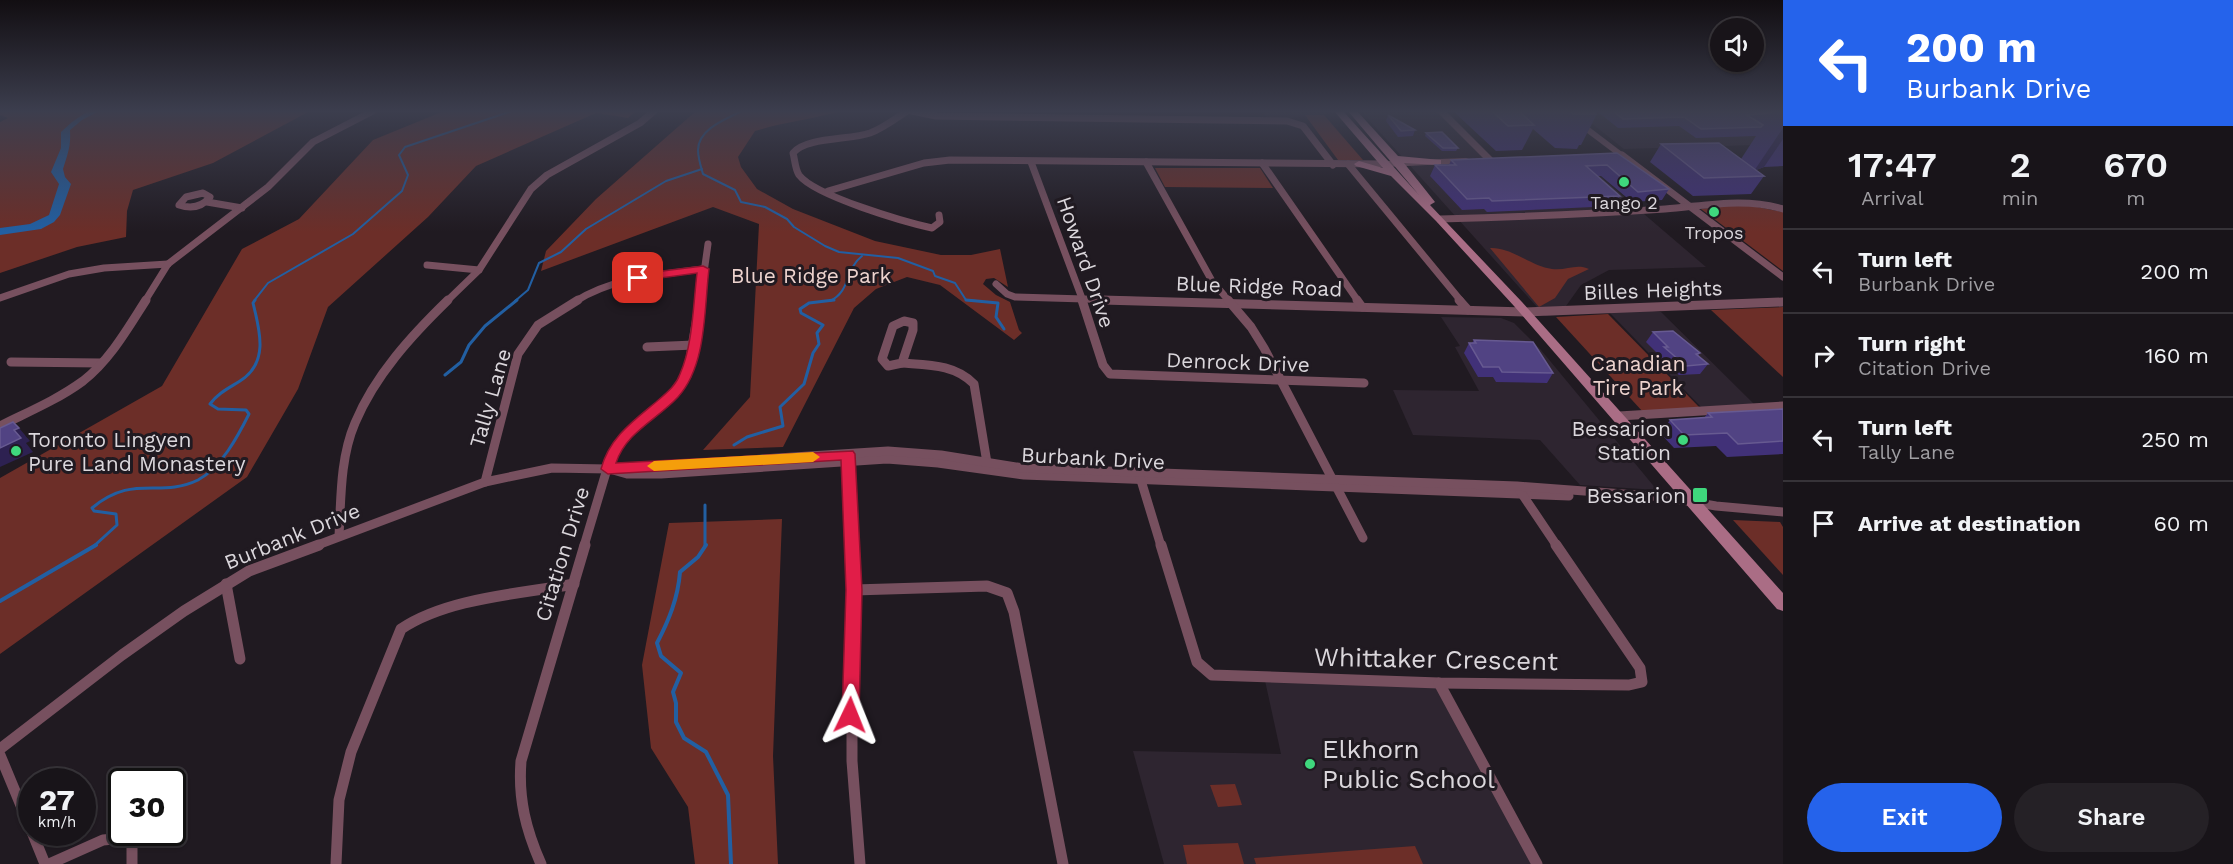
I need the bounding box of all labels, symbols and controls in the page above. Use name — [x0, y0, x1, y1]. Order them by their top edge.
map controls — [1710, 18, 1764, 72]
button: sound — [1710, 18, 1764, 72]
text: 200 m — [1906, 23, 2037, 72]
icon: left — [1807, 24, 1885, 102]
text: Burbank Drive — [1906, 73, 2091, 105]
text: 17:47 — [1848, 144, 1937, 186]
text: 2 — [2009, 144, 2031, 186]
text: 670 — [2103, 144, 2168, 186]
marker: Tango 2 — [1617, 175, 1631, 189]
text: Arrival — [1861, 186, 1924, 210]
text: min — [2002, 186, 2038, 210]
text: m — [2126, 186, 2145, 210]
place label: Tango 2 — [1590, 192, 1658, 213]
street label: Howard Drive — [1052, 193, 1120, 331]
marker: Tropos — [1707, 205, 1721, 219]
place label: Tropos — [1684, 222, 1744, 243]
text: Turn left — [1858, 247, 1952, 272]
pin — [612, 252, 663, 303]
icon: left — [1807, 255, 1840, 288]
text: 200 m — [2140, 259, 2209, 284]
icon: arrive — [621, 261, 654, 294]
park label: Blue Ridge Park — [731, 263, 891, 288]
street label: Blue Ridge Road — [1175, 271, 1343, 301]
text: Burbank Drive — [1858, 272, 1995, 296]
street label: Billes Heights — [1583, 275, 1723, 305]
text: Turn right — [1858, 331, 1965, 356]
icon: right — [1807, 339, 1840, 372]
text: 160 m — [2145, 343, 2209, 368]
street label: Tally Lane — [464, 346, 516, 450]
street label: Denrock Drive — [1166, 347, 1310, 377]
park label: Canadian Tire Park — [1591, 351, 1685, 400]
text: Citation Drive — [1858, 356, 1991, 380]
text: Turn left — [1858, 415, 1952, 440]
place label: Bessarion Station — [1571, 416, 1671, 465]
icon: left — [1807, 423, 1840, 456]
place label: Toronto Lingyen Pure Land Monastery — [28, 427, 246, 476]
text: 250 m — [2141, 427, 2209, 452]
marker: Bessarion Station — [1676, 433, 1690, 447]
text: Tally Lane — [1858, 440, 1955, 464]
street label: Burbank Drive — [1020, 442, 1166, 474]
marker: Toronto Lingyen Pure Land Monastery — [9, 444, 23, 458]
place label: Bessarion — [1586, 483, 1686, 508]
street label: Citation Drive — [530, 484, 594, 624]
marker: Bessarion — [1691, 486, 1709, 504]
street label: Burbank Drive — [221, 497, 363, 575]
icon: arrive — [1807, 507, 1840, 540]
text: Arrive at destination — [1858, 511, 2081, 536]
text: 60 m — [2153, 511, 2209, 536]
street label: Whittaker Crescent — [1314, 642, 1558, 676]
position arrow — [818, 683, 882, 747]
place label: Elkhorn Public School — [1322, 734, 1495, 794]
marker: Elkhorn Public School — [1303, 757, 1317, 771]
speed limit sign: 30 — [108, 768, 186, 846]
text: 27 — [39, 782, 75, 817]
button: Exit — [1807, 783, 2002, 852]
button: Share — [2014, 783, 2209, 852]
text: km/h — [38, 813, 76, 831]

